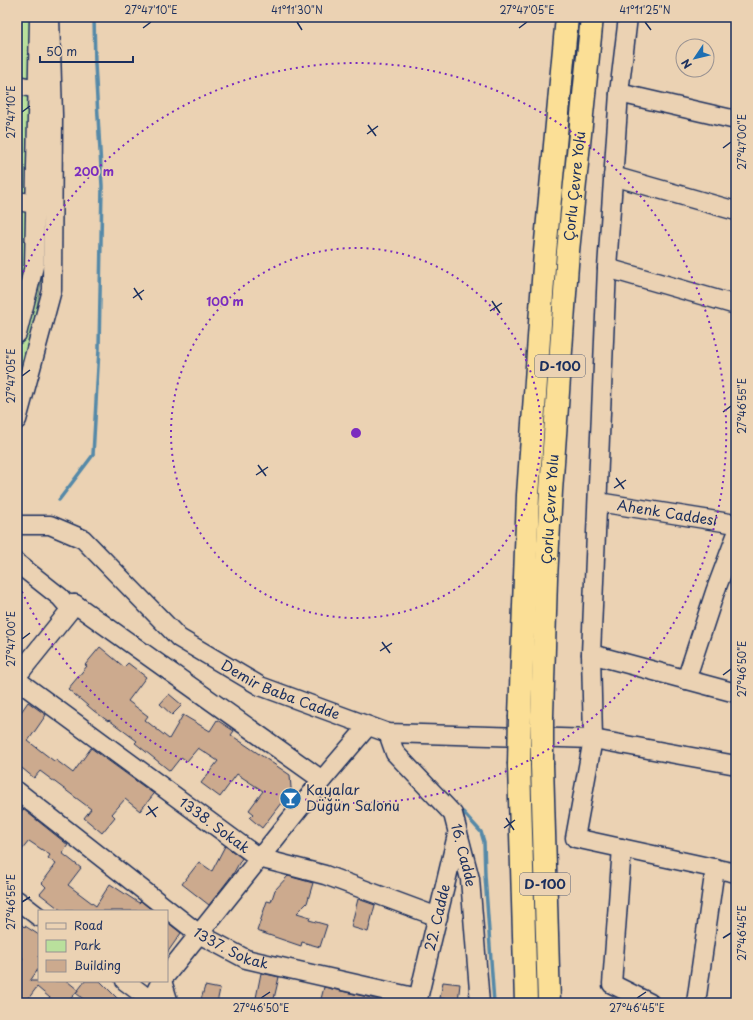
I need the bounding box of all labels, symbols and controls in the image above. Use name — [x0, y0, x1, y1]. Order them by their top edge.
text: 27°47'10"E — [124, 2, 178, 17]
text: 41°11'30"N — [271, 2, 323, 17]
text: 27°47'05"E — [499, 2, 555, 17]
text: 41°11'25"N — [620, 2, 671, 17]
scale bar — [40, 38, 133, 64]
north arrow — [675, 38, 715, 78]
text: 50 m — [46, 42, 77, 60]
text: N — [677, 55, 696, 72]
text: 27°47'10"E — [3, 85, 18, 139]
text: 27°47'00"E — [734, 114, 749, 170]
street label: Çorlu Çevre Yolu — [558, 130, 590, 242]
text: 200 m — [74, 162, 114, 180]
text: 100 m — [206, 292, 244, 310]
text: 27°47'05"E — [3, 348, 18, 404]
road number: D-100 — [535, 355, 585, 377]
text: 27°46'55"E — [734, 378, 749, 434]
centre of rings — [349, 426, 363, 440]
street label: Çorlu Çevre Yolu — [536, 453, 564, 565]
street label: Ahenk Caddesi — [616, 494, 719, 531]
text: 27°47'00"E — [3, 611, 18, 667]
text: 27°46'50"E — [734, 641, 749, 697]
street label: Demir Baba Cadde — [217, 654, 343, 724]
place label: Kayalar Düğün Salonu — [306, 779, 400, 816]
bar icon: Kayalar Düğün Salonu — [278, 785, 304, 811]
street label: 1338. Sokak — [175, 792, 255, 858]
street label: 16. Cadde — [446, 821, 482, 888]
road number: D-100 — [520, 873, 570, 895]
text: 27°46'55"E — [3, 874, 18, 930]
street label: 22. Cadde — [419, 882, 455, 953]
text: 27°46'45"E — [734, 905, 749, 961]
legend — [38, 910, 168, 982]
text: Road — [74, 916, 103, 934]
street label: 1337. Sokak — [189, 922, 271, 974]
text: Park — [74, 936, 101, 954]
text: Building — [74, 956, 121, 974]
text: 27°46'50"E — [233, 1000, 289, 1015]
text: 27°46'45"E — [609, 1000, 665, 1015]

